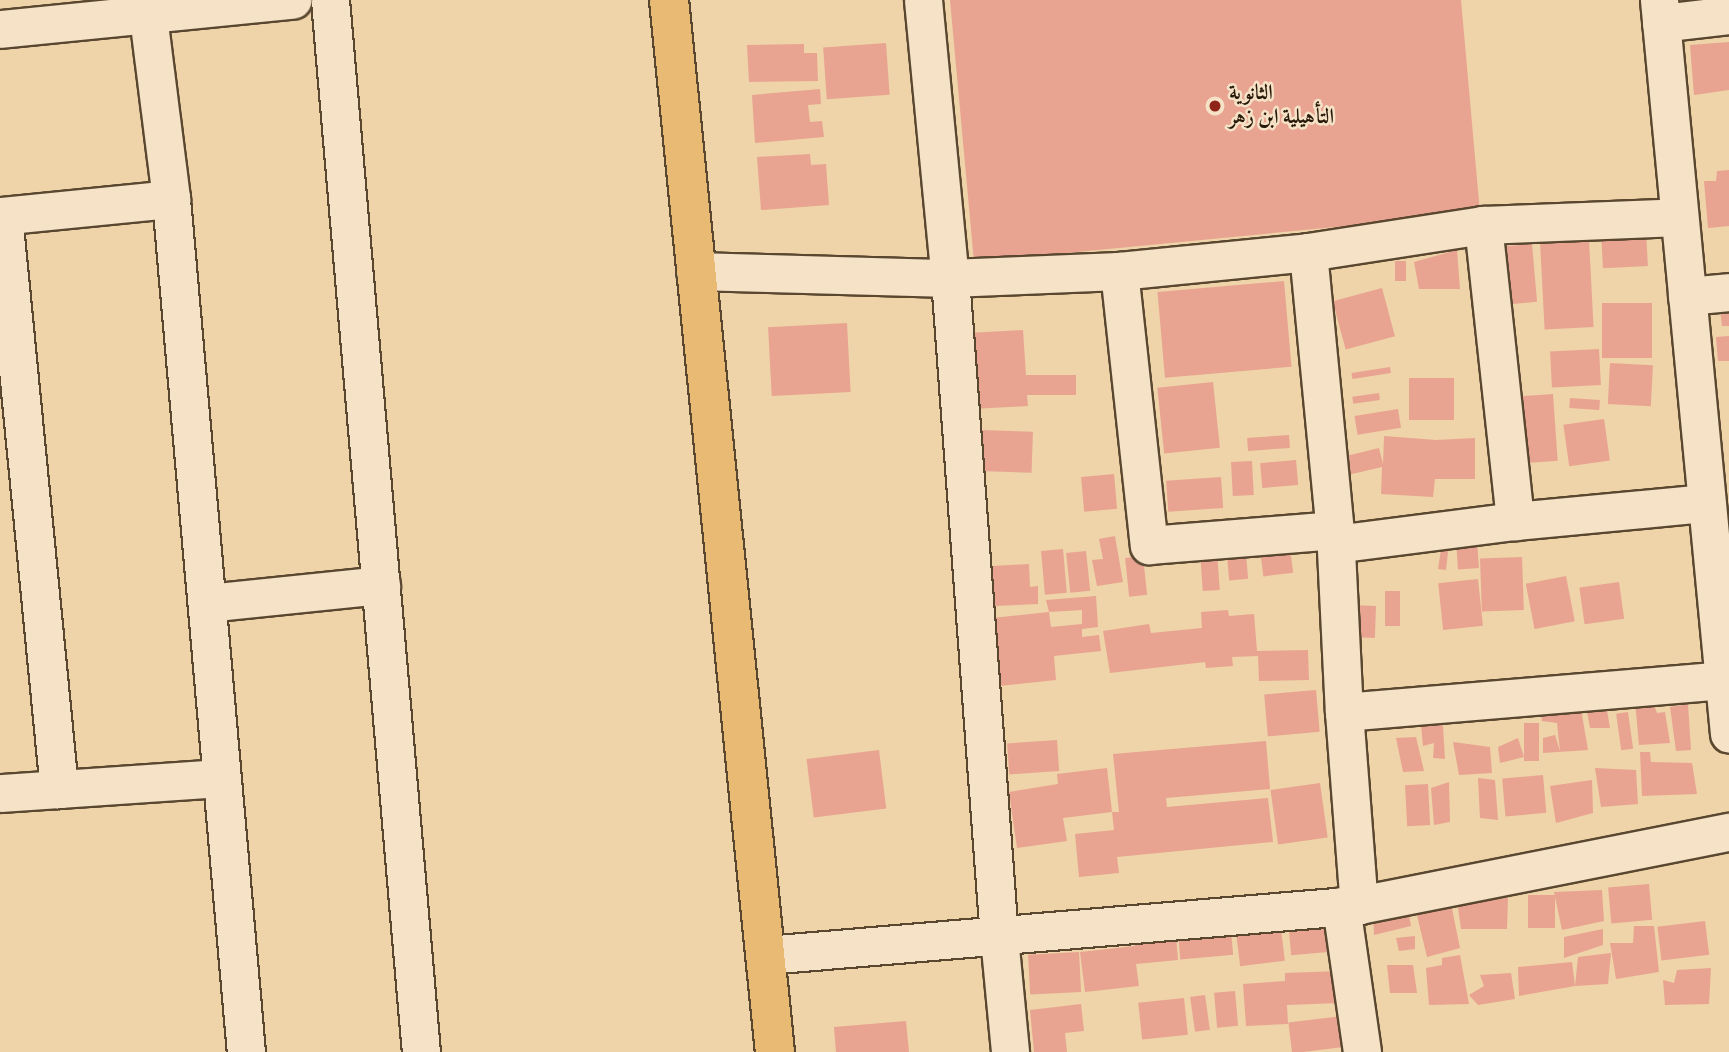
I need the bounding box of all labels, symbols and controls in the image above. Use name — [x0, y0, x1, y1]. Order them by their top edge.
place label: الثانوية التأهيلية ابن زهر — [1229, 81, 1334, 131]
marker: الثانوية التأهيلية ابن زهر — [1207, 98, 1223, 114]

